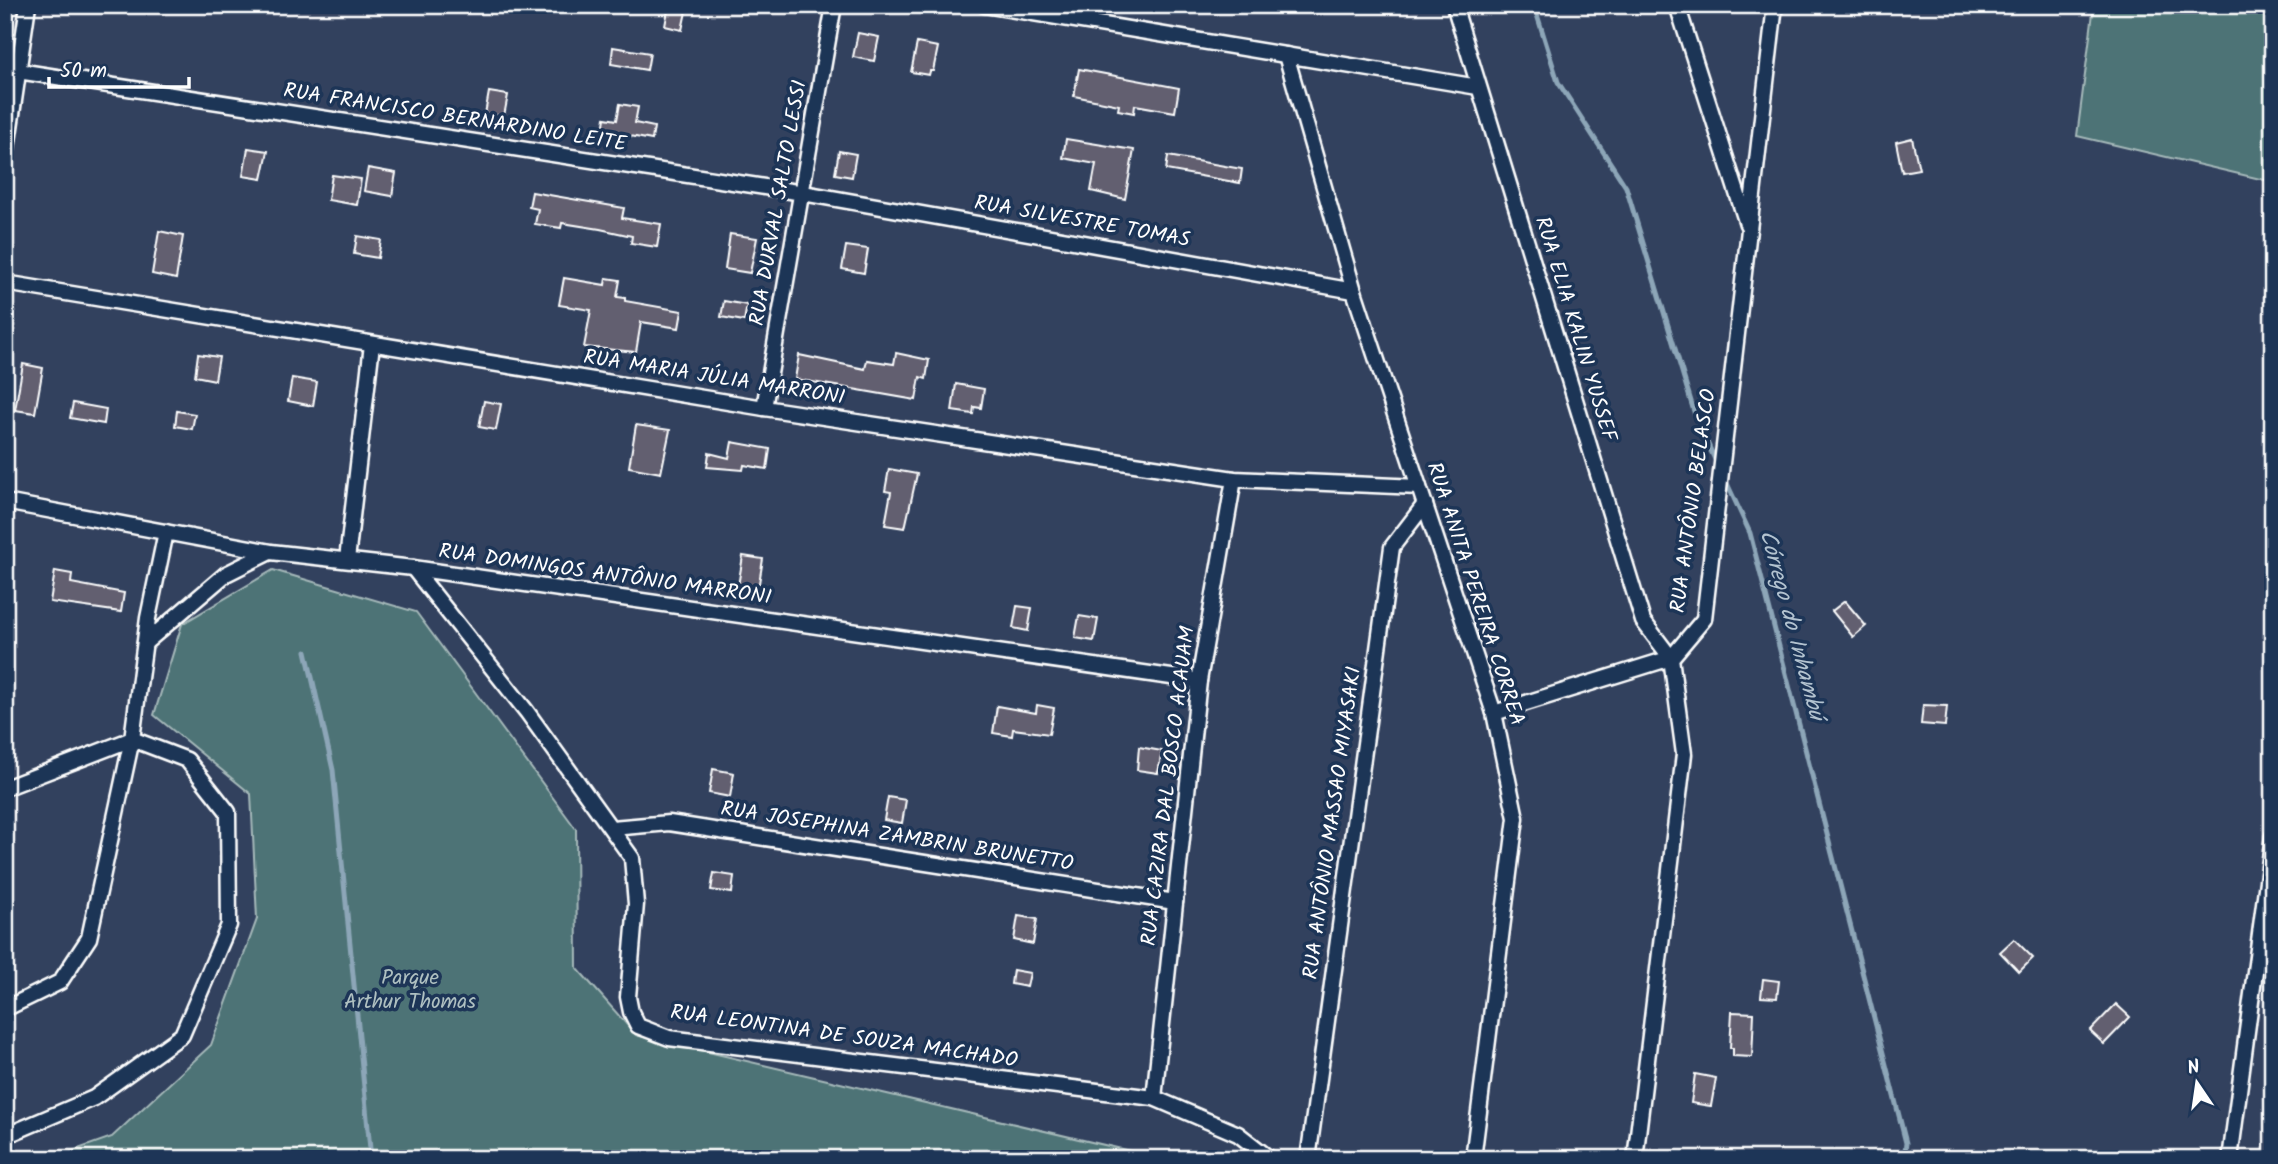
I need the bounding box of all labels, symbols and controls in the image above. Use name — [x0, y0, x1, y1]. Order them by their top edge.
scale bar — [49, 46, 189, 90]
text: 50 m — [60, 55, 107, 88]
street label: RUA FRANCISCO BERNARDINO LEITE — [281, 75, 630, 162]
street label: RUA DURVAL SALTO LESSI — [741, 78, 817, 328]
street label: RUA SILVESTRE TOMAS — [972, 187, 1192, 257]
street label: RUA ELIA KALIN YUSSEF — [1525, 213, 1625, 447]
street label: RUA MARIA JÚLIA MARRONI — [581, 341, 847, 415]
street label: RUA ANTÔNIO BELASCO — [1662, 387, 1726, 615]
street label: RUA ANITA PEREIRA CORREA — [1417, 458, 1533, 730]
water label: Córrego do Inhambú — [1748, 526, 1835, 729]
street label: RUA DOMINGOS ANTÔNIO MARRONI — [437, 535, 773, 615]
street label: RUA CAZIRA DAL BOSCO ACAUAM — [1133, 624, 1205, 948]
street label: RUA ANTÔNIO MASSAO MIYASAKI — [1295, 664, 1371, 982]
street label: RUA JOSEPHINA ZAMBRIN BRUNETTO — [718, 793, 1076, 881]
park label: Parque Arthur Thomas — [344, 962, 476, 1019]
street label: RUA LEONTINA DE SOUZA MACHADO — [668, 996, 1020, 1078]
north arrow — [2162, 1048, 2232, 1118]
text: N — [2184, 1052, 2203, 1084]

